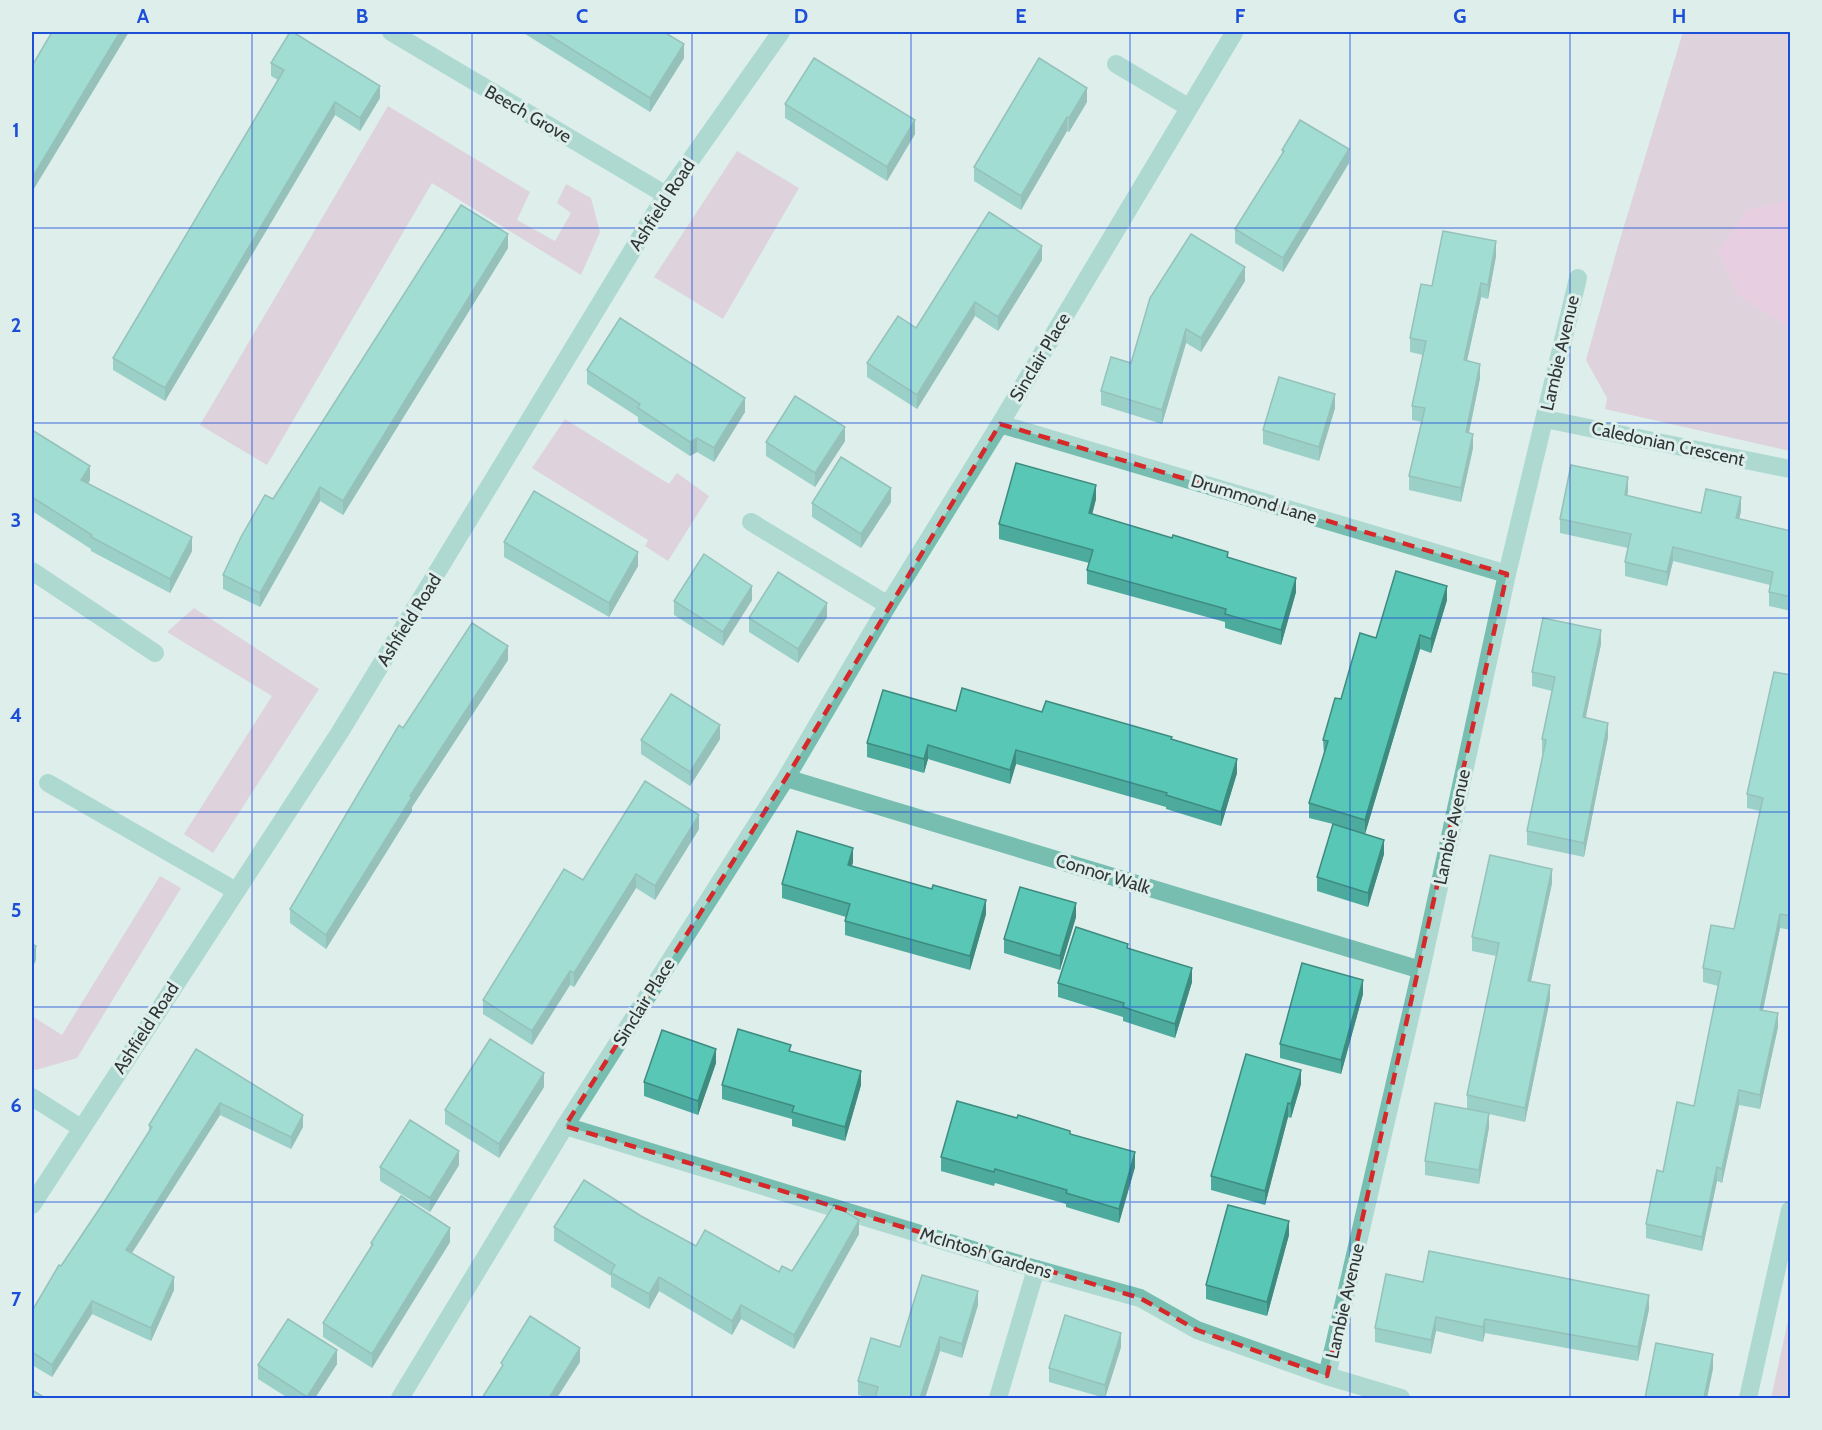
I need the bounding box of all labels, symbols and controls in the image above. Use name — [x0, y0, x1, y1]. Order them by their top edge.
text: A — [137, 4, 150, 28]
text: B — [356, 4, 368, 28]
text: C — [576, 4, 588, 28]
text: D — [794, 4, 808, 28]
text: E — [1015, 4, 1027, 28]
text: F — [1235, 4, 1246, 28]
text: G — [1453, 4, 1467, 28]
text: H — [1672, 4, 1686, 28]
street label: Beech Grove — [481, 80, 575, 148]
text: 1 — [12, 118, 20, 142]
street label: Ashfield Road — [624, 155, 700, 255]
street label: Lambie Avenue — [1536, 293, 1584, 413]
street label: Sinclair Place — [1005, 309, 1075, 405]
text: 2 — [11, 313, 21, 337]
street label: Caledonian Crescent — [1589, 417, 1747, 471]
street label: Drummond Lane — [1188, 469, 1320, 529]
text: 3 — [11, 508, 21, 532]
street label: Ashfield Road — [372, 570, 446, 670]
text: 4 — [10, 703, 22, 727]
street label: Lambie Avenue — [1429, 767, 1475, 887]
street label: Connor Walk — [1053, 849, 1154, 899]
text: 5 — [11, 898, 21, 922]
street label: Sinclair Place — [608, 954, 680, 1050]
street label: Ashfield Road — [108, 978, 184, 1078]
text: 6 — [10, 1093, 22, 1117]
street label: McIntosh Gardens — [917, 1222, 1055, 1284]
street label: Lambie Avenue — [1321, 1241, 1369, 1361]
text: 7 — [11, 1287, 22, 1311]

